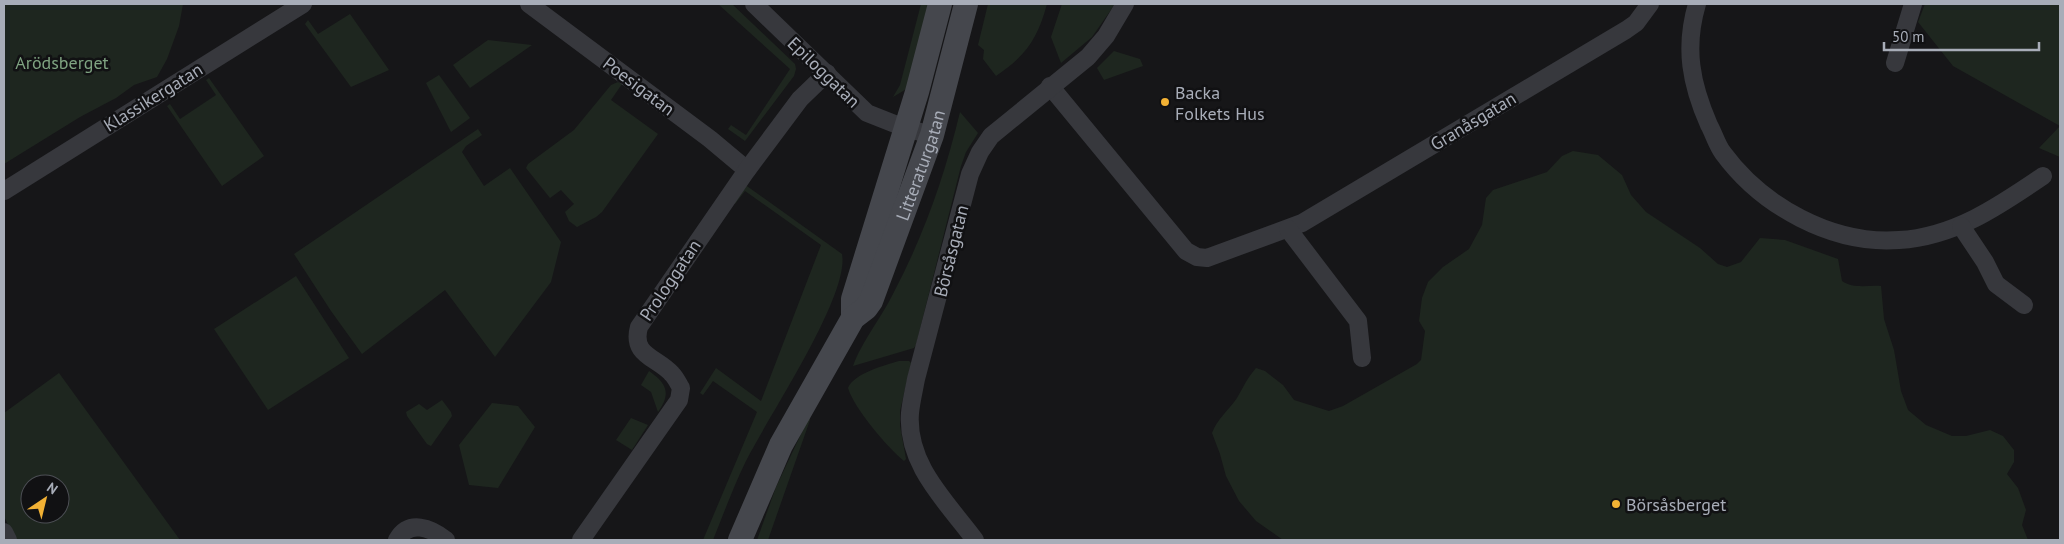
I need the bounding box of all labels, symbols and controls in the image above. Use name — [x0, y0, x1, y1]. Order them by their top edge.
scale bar — [1884, 20, 2039, 52]
text: 50 m — [1892, 27, 1925, 46]
street label: Epiloggatan — [783, 32, 865, 112]
park label: Arödsberget — [15, 51, 109, 74]
street label: Poesigatan — [599, 52, 679, 120]
street label: Klassikergatan — [99, 57, 207, 137]
place label: Backa Folkets Hus — [1175, 81, 1265, 125]
street label: Granåsgatan — [1426, 86, 1520, 156]
marker: Backa Folkets Hus — [1159, 96, 1171, 108]
street label: Litteraturgatan — [890, 107, 950, 224]
street label: Börsåsgatan — [928, 203, 974, 299]
street label: Prologgatan — [634, 235, 706, 325]
north arrow — [20, 474, 70, 524]
text: N — [44, 478, 61, 498]
place label: Börsåsberget — [1626, 493, 1726, 516]
marker: Börsåsberget — [1610, 498, 1622, 510]

